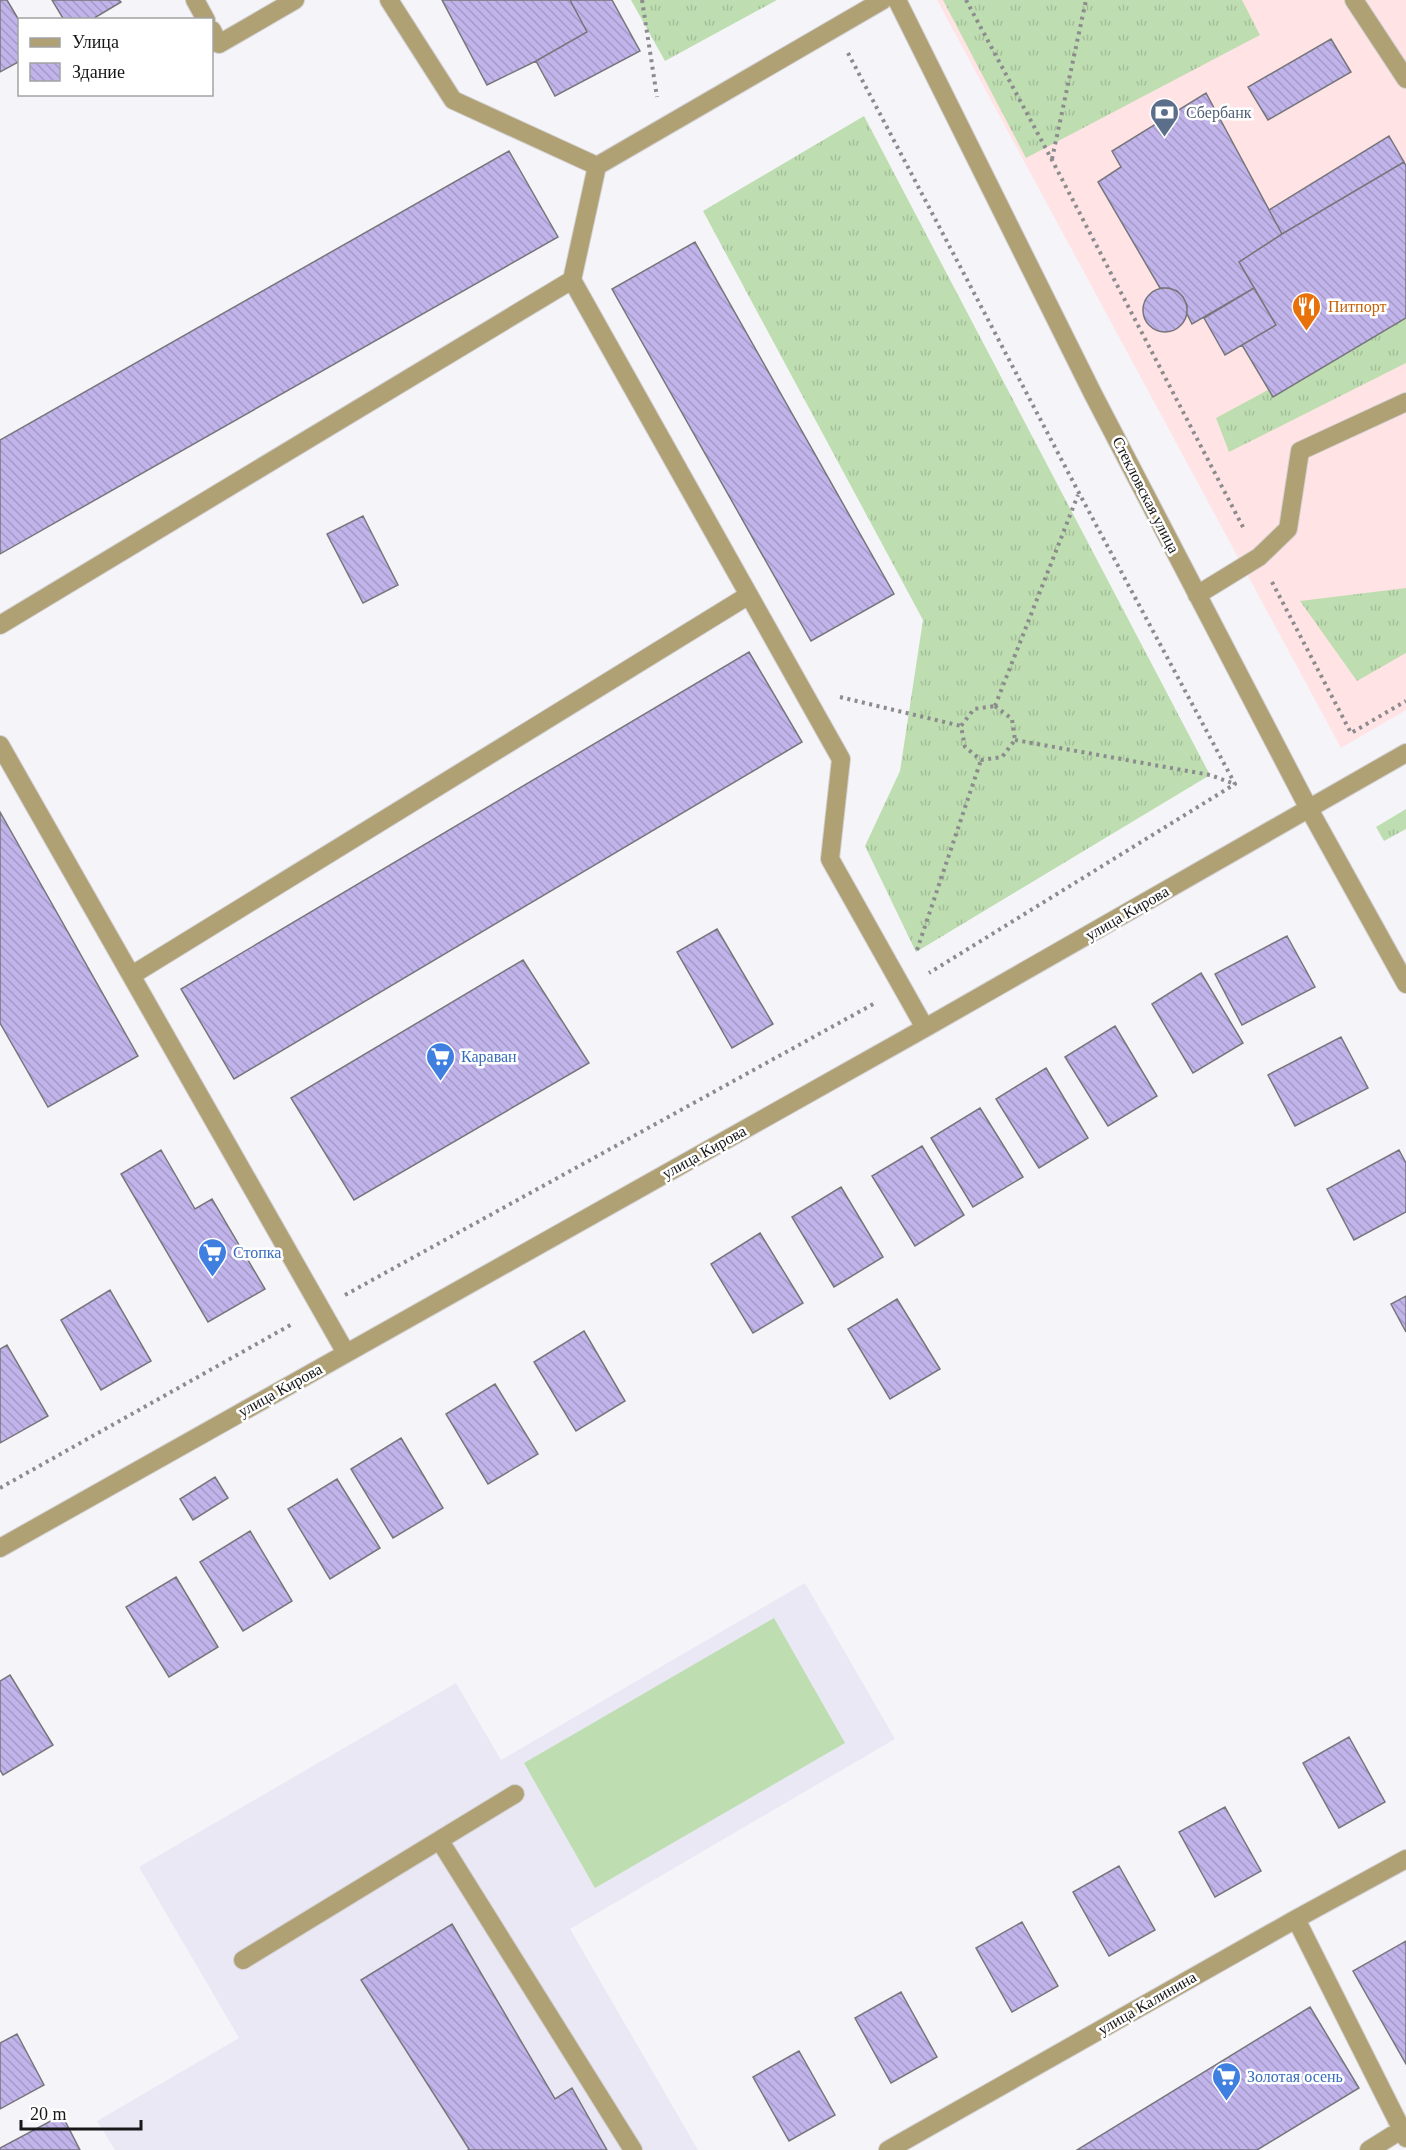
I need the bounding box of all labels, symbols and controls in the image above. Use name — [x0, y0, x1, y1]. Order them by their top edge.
legend — [18, 18, 213, 96]
text: Улица — [72, 32, 119, 52]
text: Здание — [72, 62, 125, 82]
bank icon: Сбербанк — [1149, 96, 1181, 138]
place label: Сбербанк — [1186, 104, 1252, 122]
restaurant icon: Питпорт — [1291, 290, 1323, 332]
place label: Питпорт — [1328, 298, 1386, 316]
street label: Стекловская улица — [1108, 434, 1183, 557]
street label: улица Кирова — [1082, 882, 1172, 945]
supermarket icon: Караван — [424, 1040, 456, 1082]
place label: Караван — [461, 1048, 517, 1066]
street label: улица Кирова — [659, 1122, 749, 1183]
supermarket icon: Стопка — [196, 1236, 228, 1278]
place label: Стопка — [233, 1244, 281, 1261]
street label: улица Кирова — [235, 1360, 325, 1421]
street label: улица Калинина — [1095, 1968, 1200, 2039]
supermarket icon: Золотая осень — [1210, 2060, 1242, 2102]
place label: Золотая осень — [1247, 2068, 1343, 2085]
scale bar — [21, 2093, 141, 2131]
text: 20 m — [30, 2104, 67, 2124]

